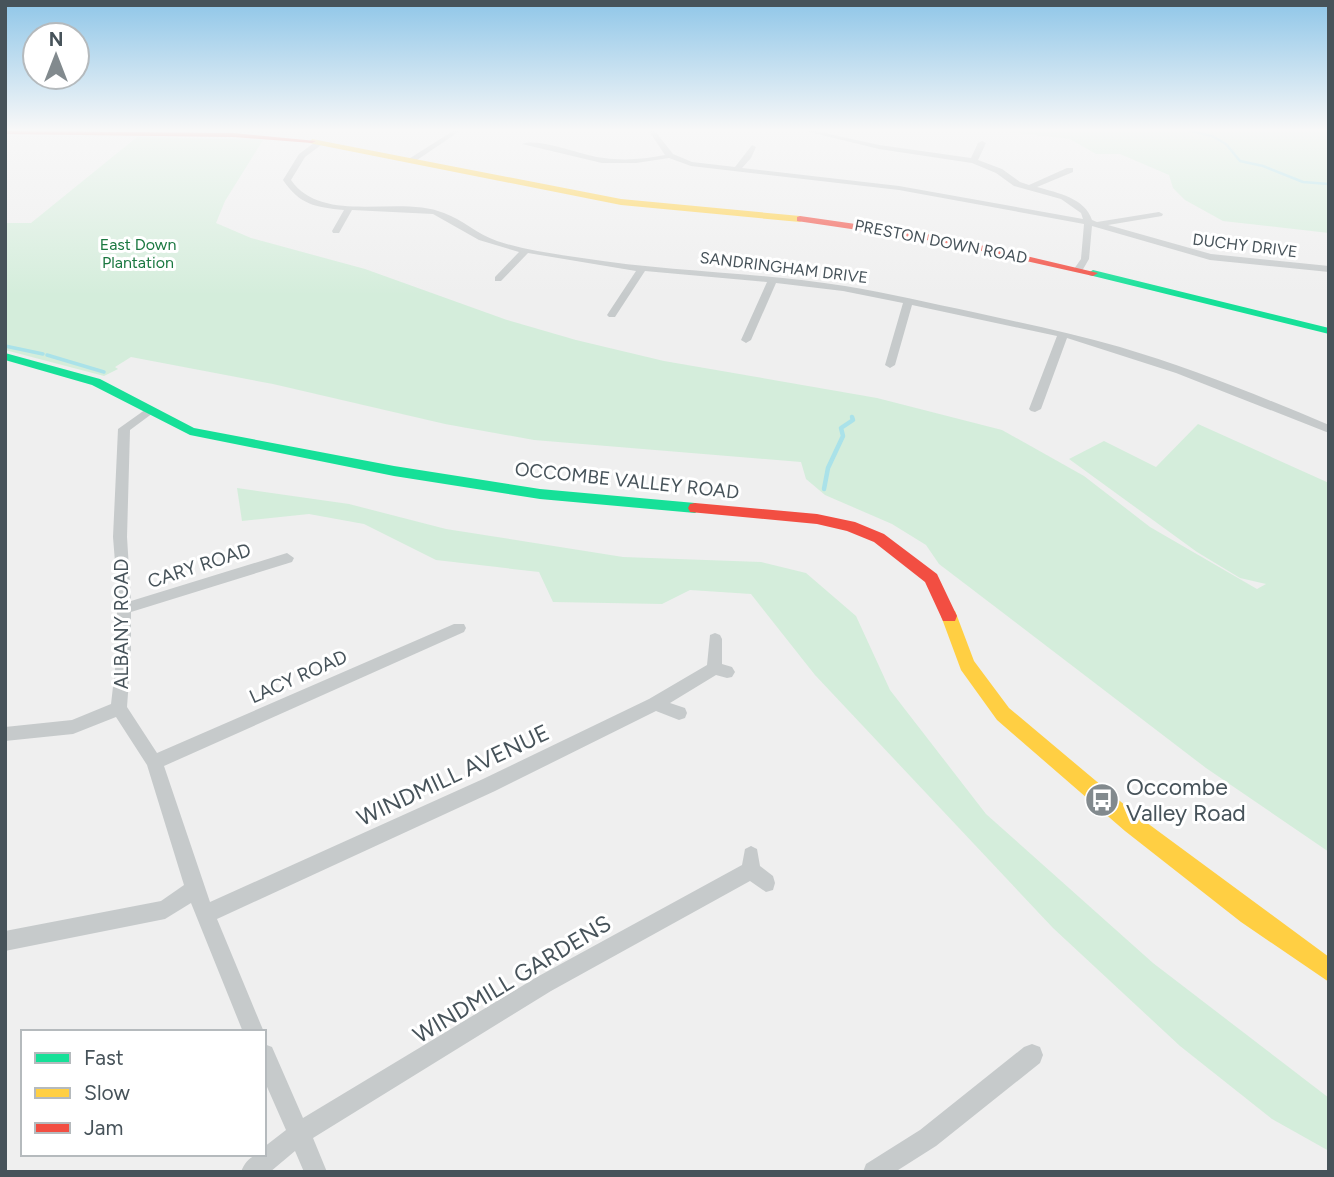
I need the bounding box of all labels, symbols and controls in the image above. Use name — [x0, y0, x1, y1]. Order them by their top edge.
north arrow — [21, 21, 91, 91]
text: N — [49, 28, 63, 51]
street label: PRESTON DOWN ROAD — [853, 215, 1029, 268]
street label: DUCHY DRIVE — [1191, 230, 1298, 261]
park label: East Down Plantation — [100, 235, 176, 272]
street label: SANDRINGHAM DRIVE — [699, 248, 869, 287]
street label: OCCOMBE VALLEY ROAD — [514, 457, 740, 504]
street label: CARY ROAD — [145, 538, 254, 593]
street label: ALBANY ROAD — [110, 559, 133, 689]
street label: LACY ROAD — [246, 645, 351, 708]
street label: WINDMILL AVENUE — [352, 718, 554, 832]
place label: Occombe Valley Road — [1126, 773, 1246, 827]
bus stop icon: Occombe Valley Road — [1083, 781, 1121, 819]
street label: WINDMILL GARDENS — [408, 909, 616, 1049]
legend — [21, 1030, 266, 1156]
text: Fast — [84, 1045, 124, 1070]
text: Slow — [84, 1080, 130, 1105]
text: Jam — [84, 1115, 123, 1140]

